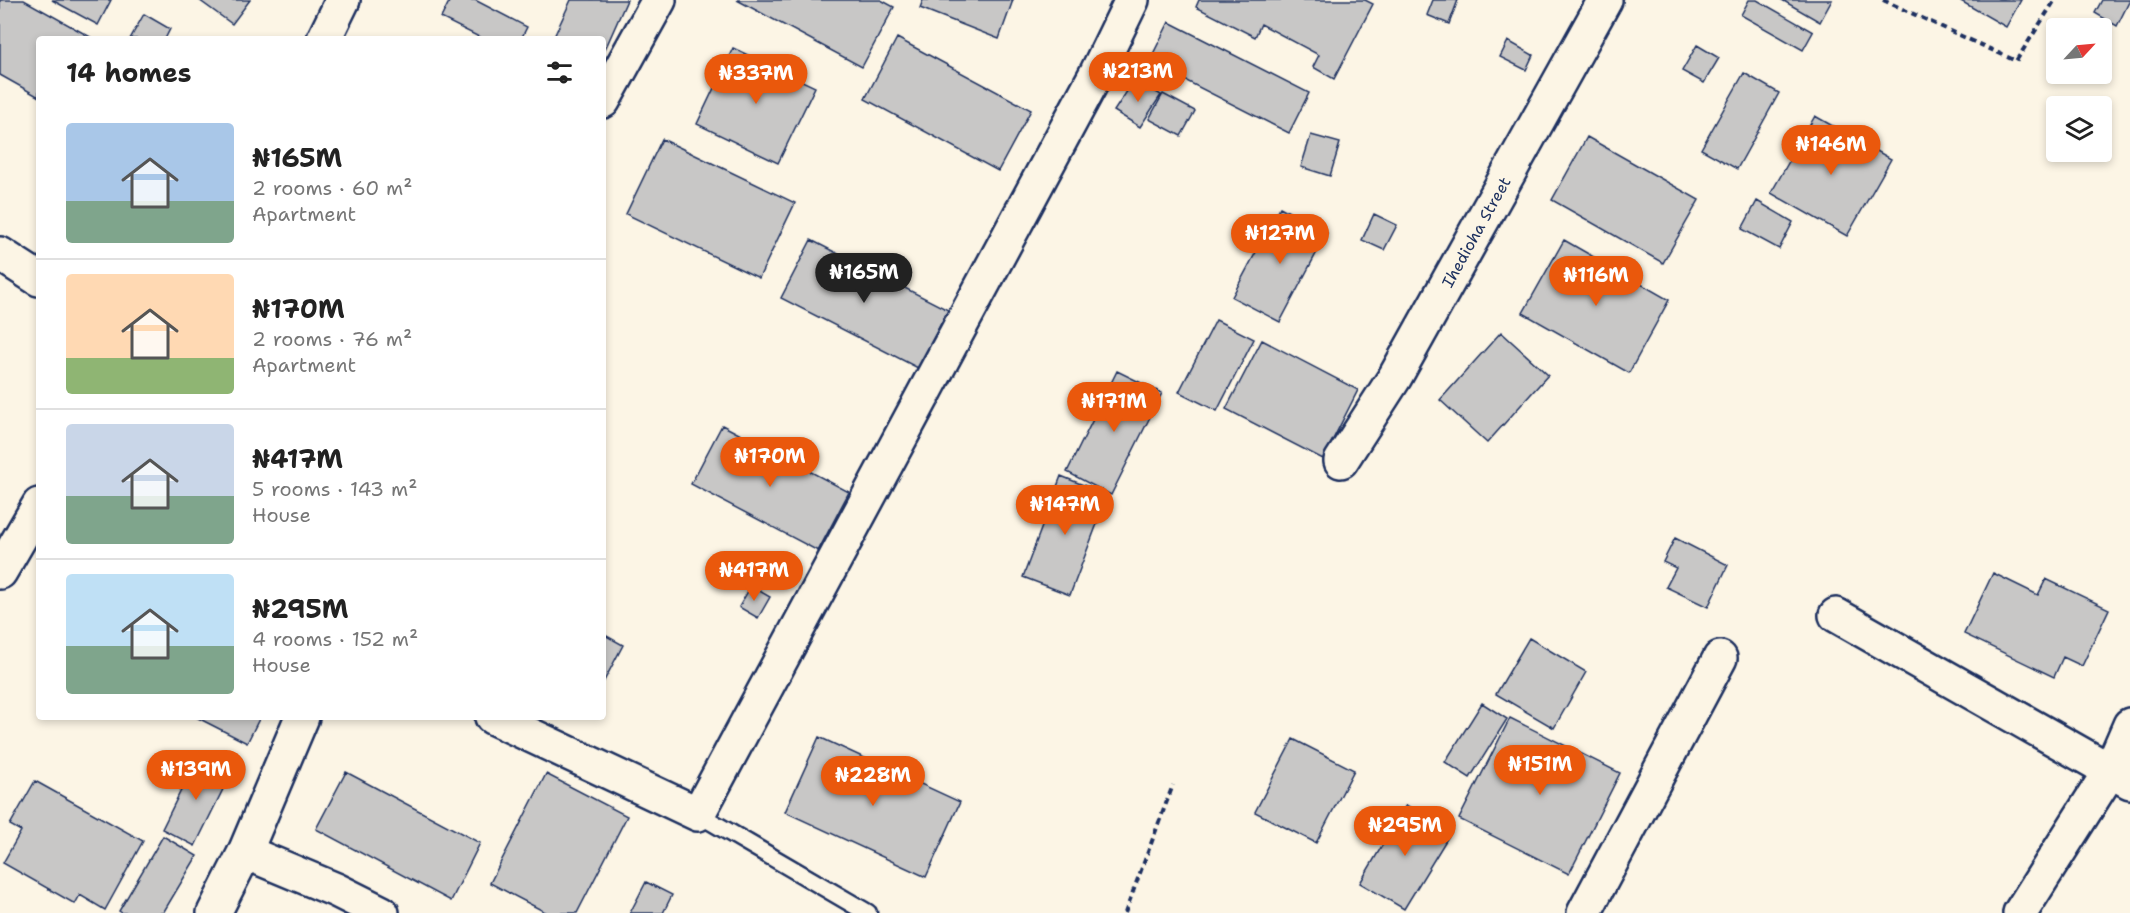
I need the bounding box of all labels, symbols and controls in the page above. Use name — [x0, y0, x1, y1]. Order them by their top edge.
north arrow — [2046, 18, 2112, 84]
map controls — [2046, 18, 2112, 162]
pin: ₦213M — [1096, 52, 1180, 103]
pin: ₦337M — [714, 54, 798, 105]
text: 14 homes — [66, 55, 192, 90]
icon: filters — [543, 56, 576, 89]
text: ₦213M — [1103, 58, 1173, 84]
text: ₦337M — [718, 60, 794, 86]
button: layers — [2046, 96, 2112, 162]
pin: ₦146M — [1789, 125, 1873, 176]
text: ₦146M — [1795, 131, 1867, 157]
text: ₦165M — [252, 140, 342, 175]
icon: home — [114, 147, 186, 219]
street label: Ihedioha Street — [1437, 173, 1516, 291]
text: 2 rooms · 60 m² — [252, 175, 412, 201]
text: Apartment — [252, 201, 356, 227]
pin: ₦127M — [1238, 214, 1322, 265]
text: ₦127M — [1245, 220, 1315, 246]
pin: ₦165M — [822, 253, 906, 304]
pin: ₦116M — [1554, 256, 1638, 307]
text: ₦165M — [829, 259, 899, 285]
text: ₦116M — [1563, 262, 1629, 288]
text: ₦170M — [252, 291, 345, 326]
icon: home — [114, 298, 186, 370]
text: 2 rooms · 76 m² — [252, 326, 412, 352]
text: Apartment — [252, 352, 356, 378]
pin: ₦171M — [1072, 382, 1156, 433]
text: ₦171M — [1081, 388, 1147, 414]
pin: ₦170M — [728, 437, 812, 488]
text: ₦417M — [252, 441, 343, 476]
text: ₦170M — [734, 443, 806, 469]
icon: home — [114, 448, 186, 520]
text: 5 rooms · 143 m² — [252, 476, 417, 502]
pin: ₦147M — [1023, 485, 1107, 536]
text: ₦147M — [1030, 491, 1100, 517]
text: House — [252, 502, 311, 528]
pin: ₦417M — [712, 551, 796, 602]
text: ₦417M — [719, 557, 789, 583]
text: ₦295M — [252, 591, 348, 626]
icon: home — [114, 598, 186, 670]
text: 4 rooms · 152 m² — [252, 626, 418, 652]
text: House — [252, 652, 311, 678]
pin: ₦151M — [1498, 745, 1582, 796]
pin: ₦139M — [154, 750, 238, 801]
text: ₦151M — [1508, 751, 1572, 777]
text: ₦139M — [161, 756, 231, 782]
pin: ₦228M — [831, 756, 915, 807]
text: ₦228M — [835, 762, 911, 788]
pin: ₦295M — [1363, 806, 1447, 857]
text: ₦295M — [1368, 812, 1442, 838]

